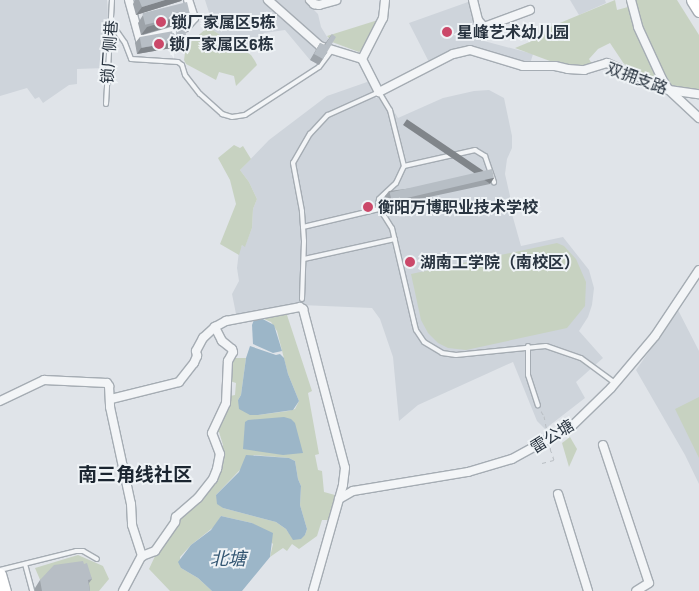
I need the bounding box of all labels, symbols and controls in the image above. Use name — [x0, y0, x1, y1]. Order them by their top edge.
place label: 锁厂家属区5栋 — [171, 12, 276, 32]
marker: 锁厂家属区5栋 — [155, 16, 167, 28]
street label: 锁厂侧巷 — [97, 19, 121, 85]
place label: 星峰艺术幼儿园 — [457, 22, 569, 42]
marker: 星峰艺术幼儿园 — [441, 26, 453, 38]
place label: 锁厂家属区6栋 — [169, 34, 274, 54]
marker: 锁厂家属区6栋 — [153, 38, 165, 50]
street label: 双拥支路 — [604, 58, 670, 98]
place label: 衡阳万博职业技术学校 — [378, 197, 538, 217]
marker: 衡阳万博职业技术学校 — [362, 201, 374, 213]
place label: 湖南工学院（南校区） — [420, 252, 580, 272]
marker: 湖南工学院（南校区） — [404, 256, 416, 268]
street label: 雷公塘 — [527, 415, 577, 457]
district label: 南三角线社区 — [78, 463, 192, 485]
water label: 北塘 — [210, 547, 246, 569]

